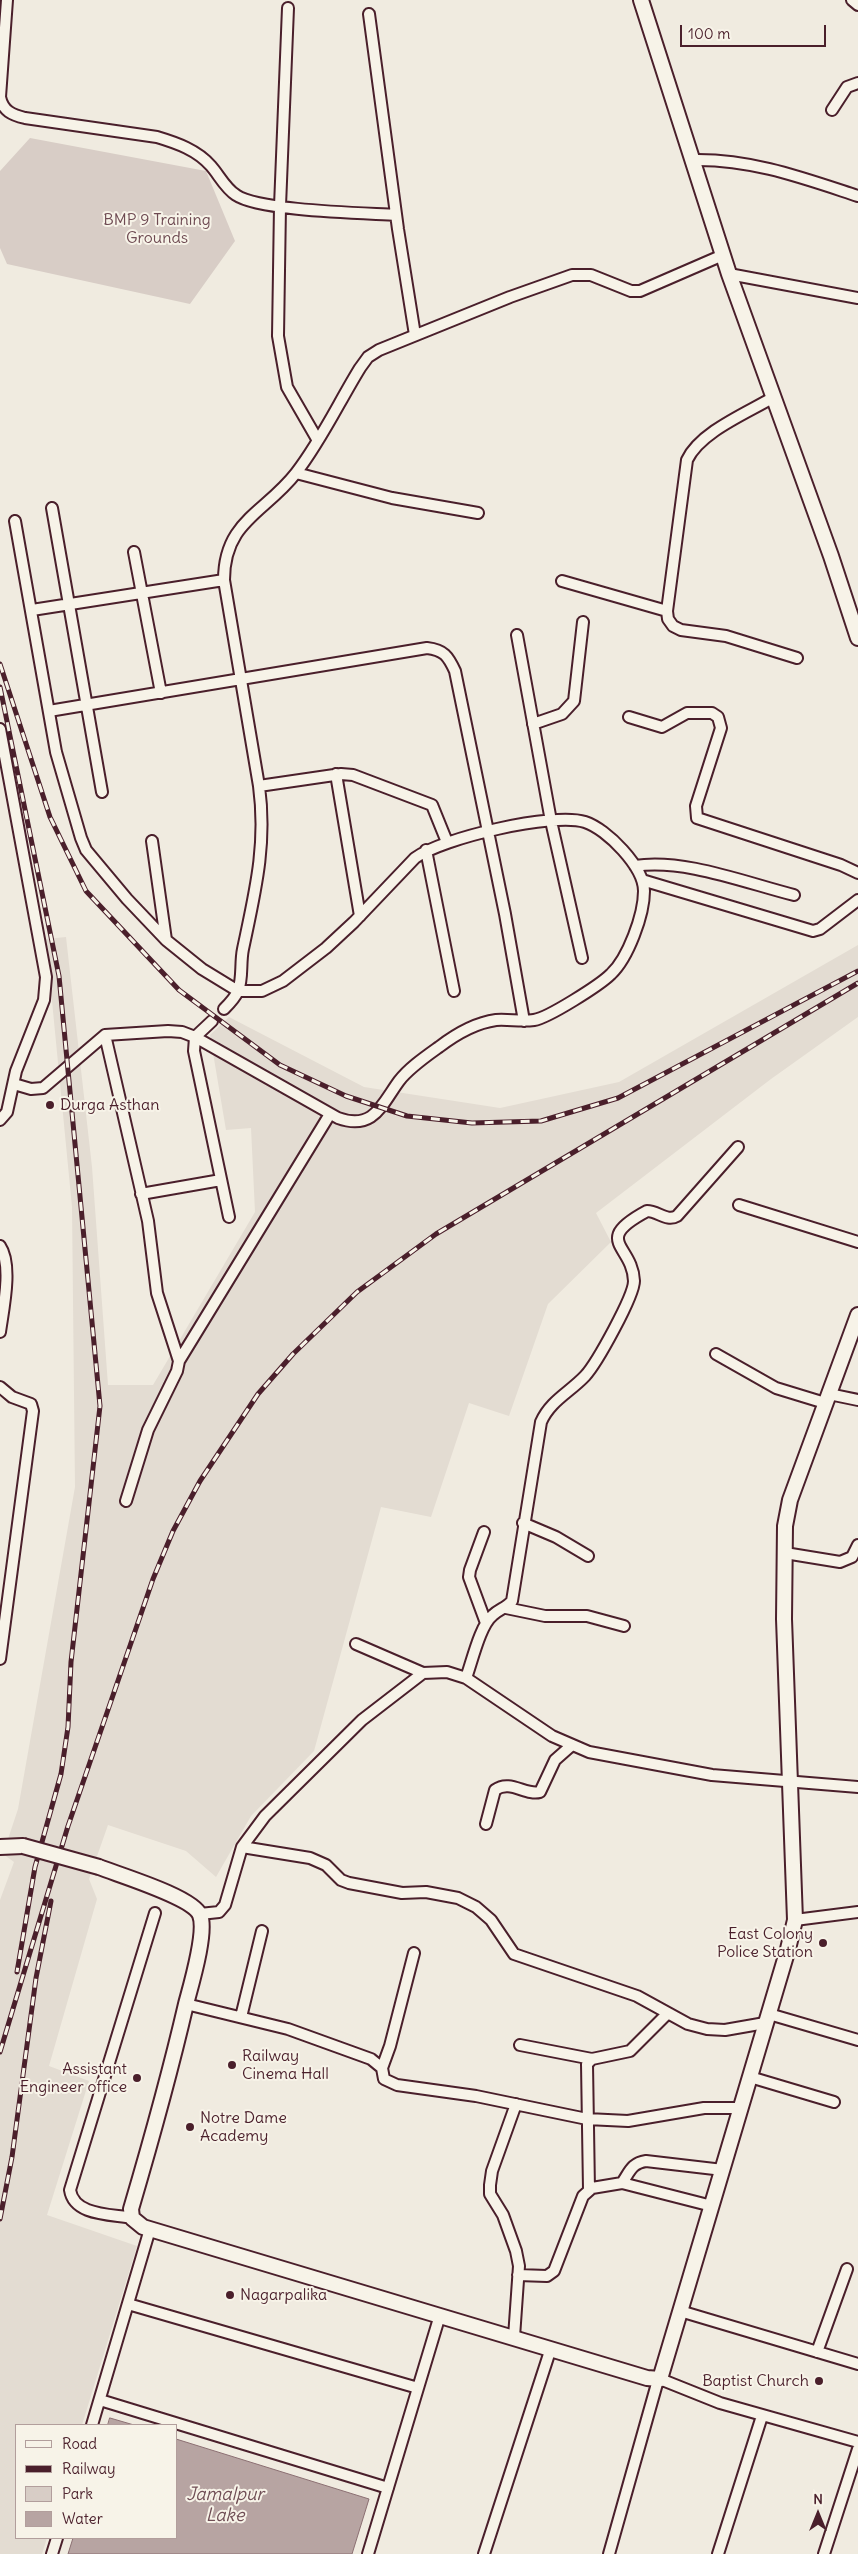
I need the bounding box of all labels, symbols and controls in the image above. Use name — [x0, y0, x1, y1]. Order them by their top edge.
scale bar — [683, 15, 829, 47]
text: 100 m — [688, 24, 730, 43]
park label: BMP 9 Training Grounds — [103, 210, 211, 248]
place label: Durga Asthan — [60, 1095, 159, 1115]
marker: Durga Asthan — [44, 1099, 56, 1111]
place label: East Colony Police Station — [717, 1924, 813, 1962]
marker: East Colony Police Station — [817, 1937, 829, 1949]
place label: Railway Cinema Hall — [242, 2046, 329, 2084]
place label: Assistant Engineer office — [20, 2059, 127, 2097]
marker: Railway Cinema Hall — [226, 2059, 238, 2071]
marker: Assistant Engineer office — [131, 2072, 143, 2084]
place label: Notre Dame Academy — [200, 2108, 287, 2146]
marker: Notre Dame Academy — [184, 2121, 196, 2133]
place label: Nagarpalika — [240, 2285, 327, 2305]
marker: Nagarpalika — [224, 2289, 236, 2301]
place label: Baptist Church — [702, 2371, 809, 2391]
marker: Baptist Church — [813, 2375, 825, 2387]
legend — [15, 2424, 178, 2539]
text: Road — [62, 2434, 97, 2453]
text: Railway — [62, 2459, 116, 2478]
text: Park — [62, 2484, 93, 2503]
water label: Jamalpur Lake — [186, 2484, 264, 2526]
north arrow — [793, 2489, 843, 2539]
text: N — [813, 2490, 823, 2508]
text: Water — [62, 2509, 103, 2528]

